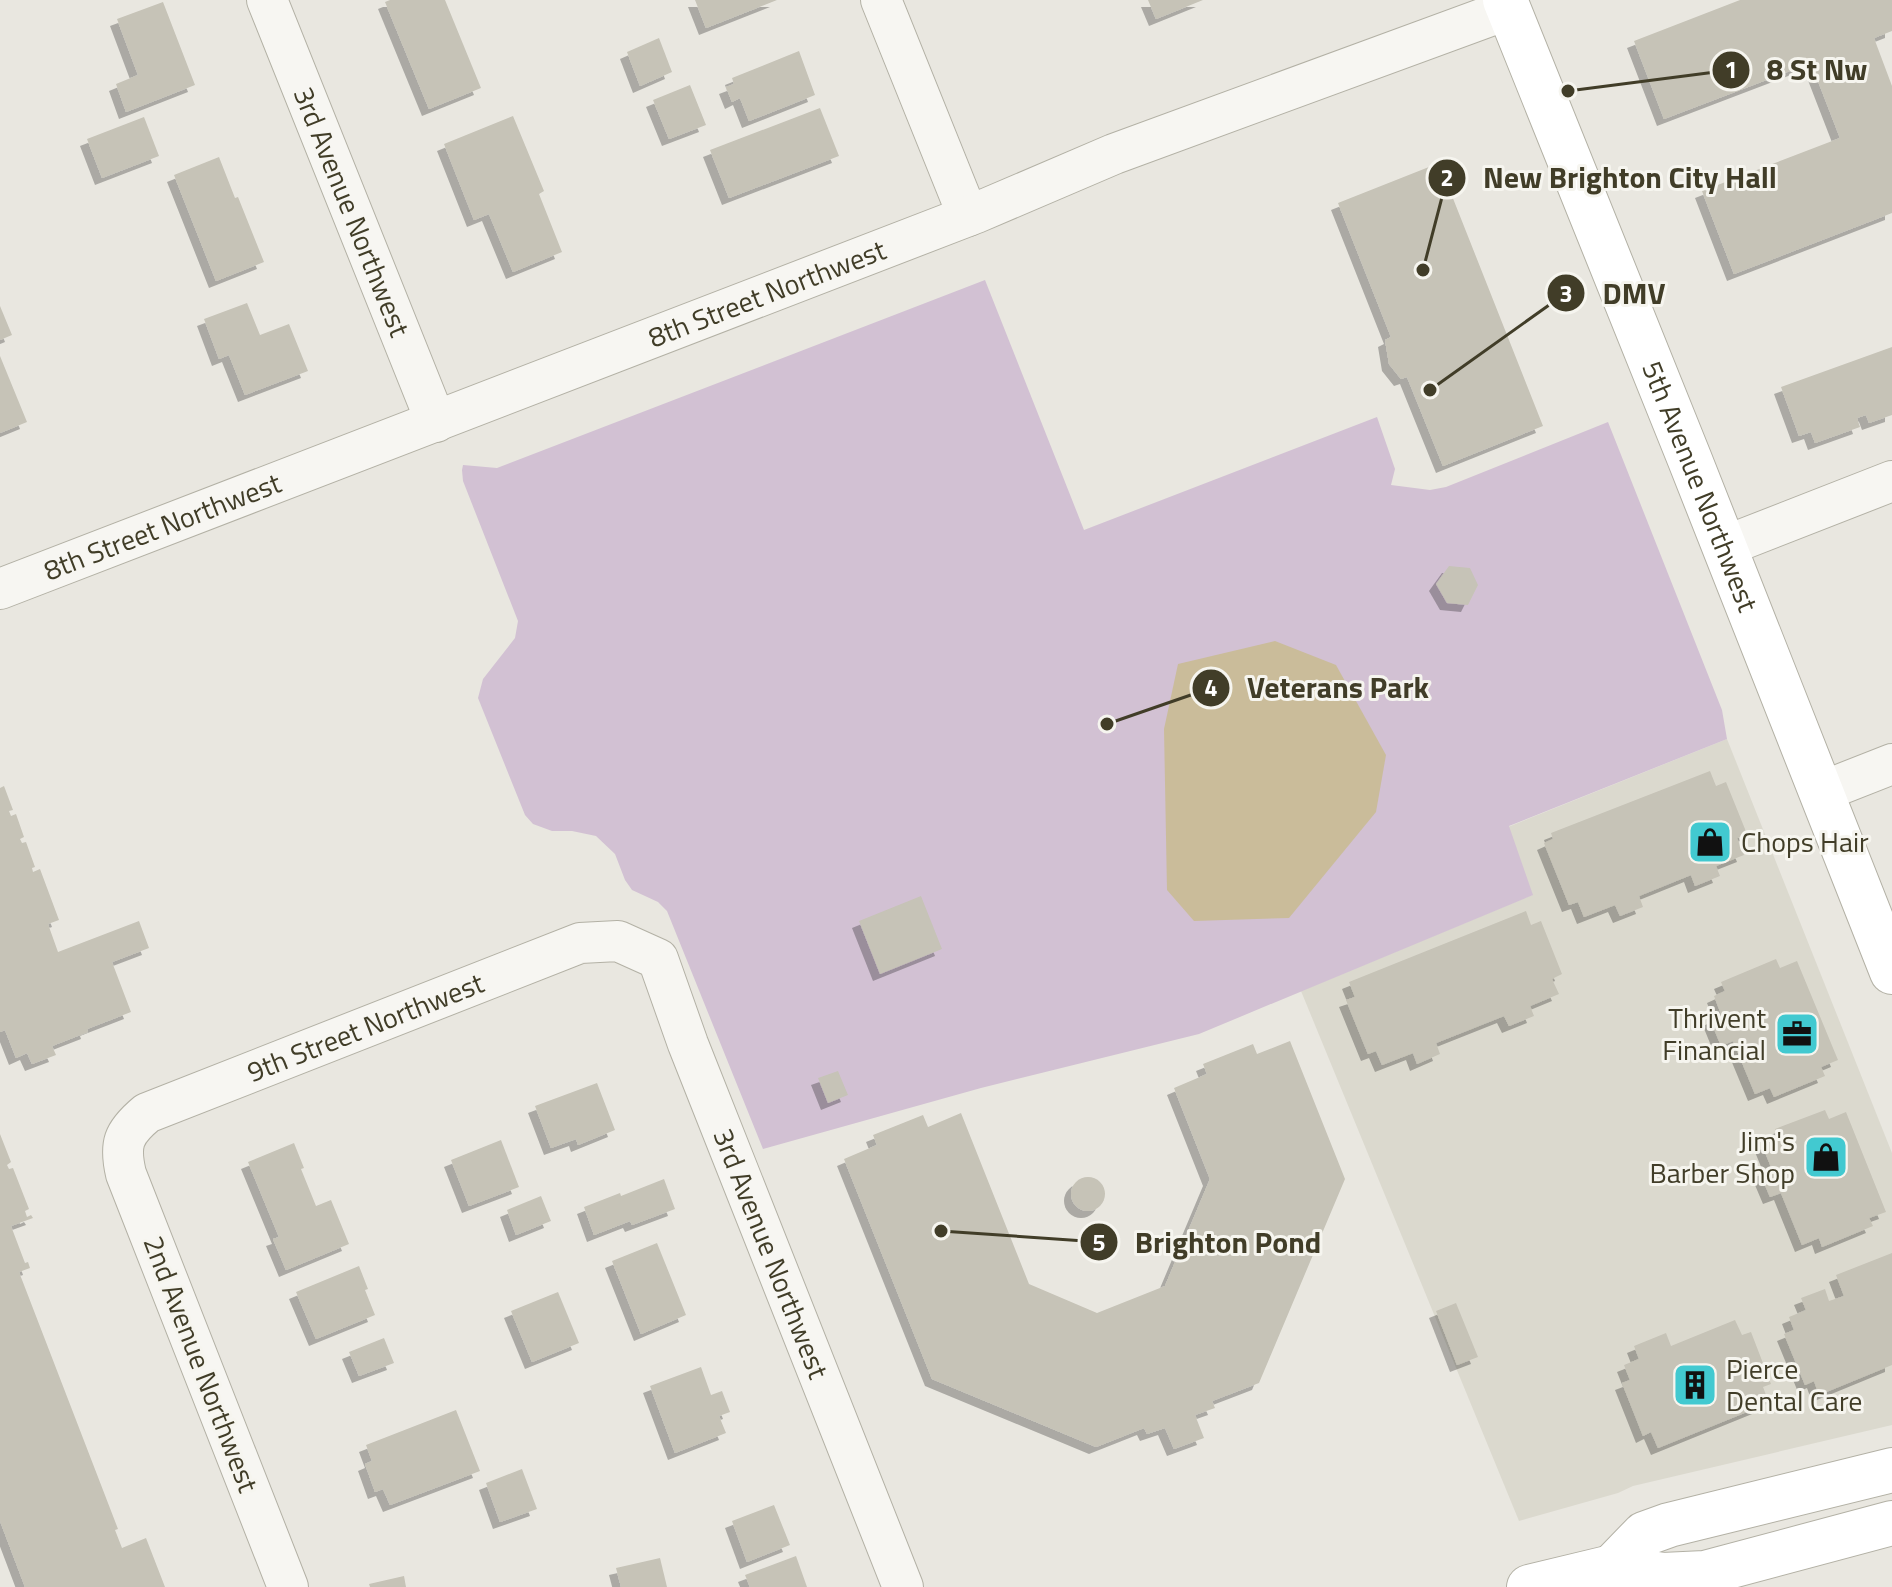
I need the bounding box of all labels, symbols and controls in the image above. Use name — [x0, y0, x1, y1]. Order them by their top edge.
callout: 8 St Nw — [1711, 43, 1884, 97]
text: 8 St Nw — [1767, 46, 1867, 92]
text: 1 — [1724, 51, 1738, 87]
street label: 3rd Avenue Northwest — [283, 80, 422, 343]
callout: New Brighton City Hall — [1427, 151, 1793, 205]
text: New Brighton City Hall — [1483, 154, 1777, 200]
text: 2 — [1440, 159, 1454, 195]
street label: 8th Street Northwest — [642, 228, 892, 358]
callout: DMV — [1546, 266, 1681, 320]
text: DMV — [1603, 270, 1665, 316]
text: 3 — [1559, 275, 1573, 311]
street label: 5th Avenue Northwest — [1631, 354, 1770, 618]
street label: 8th Street Northwest — [37, 461, 287, 591]
callout: Veterans Park — [1191, 661, 1445, 715]
text: Veterans Park — [1247, 664, 1430, 710]
text: 4 — [1204, 669, 1218, 705]
shop icon: Chops Hair — [1686, 818, 1734, 866]
place label: Chops Hair — [1741, 820, 1869, 863]
street label: 9th Street Northwest — [240, 961, 490, 1093]
place label: Thrivent Financial — [1662, 996, 1766, 1071]
office icon: Thrivent Financial — [1773, 1010, 1821, 1058]
place label: Jim's Barber Shop — [1650, 1119, 1795, 1194]
street label: 3rd Avenue Northwest — [702, 1122, 840, 1385]
shop icon: Jim's Barber Shop — [1802, 1133, 1850, 1181]
callout: Brighton Pond — [1079, 1215, 1337, 1269]
text: Brighton Pond — [1135, 1219, 1321, 1265]
text: 5 — [1092, 1224, 1106, 1260]
street label: 2nd Avenue Northwest — [133, 1229, 270, 1498]
place label: Pierce Dental Care — [1726, 1347, 1862, 1422]
building icon: Pierce Dental Care — [1671, 1361, 1719, 1409]

